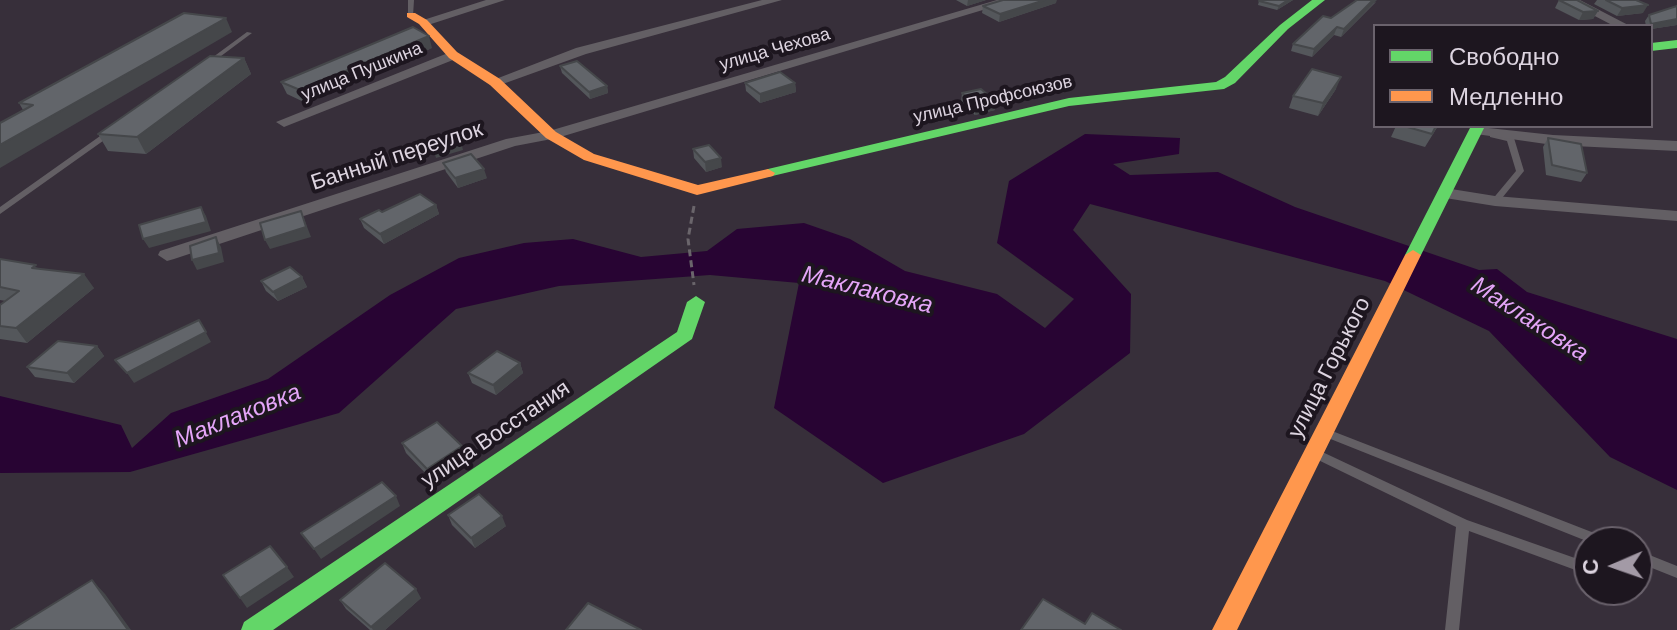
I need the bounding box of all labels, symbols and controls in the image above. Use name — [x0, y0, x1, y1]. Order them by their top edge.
street label: улица Чехова — [717, 24, 833, 76]
legend — [1373, 24, 1653, 128]
street label: улица Пушкина — [298, 38, 426, 106]
text: Свободно — [1449, 41, 1559, 72]
street label: улица Профсоюзов — [911, 71, 1075, 129]
text: Медленно — [1449, 81, 1563, 112]
street label: Банный переулок — [308, 117, 486, 197]
water label: Маклаковка — [799, 261, 935, 321]
water label: Маклаковка — [1465, 272, 1593, 368]
street label: улица Горького — [1283, 293, 1377, 443]
street label: улица Восстания — [417, 376, 575, 494]
water label: Маклаковка — [171, 379, 305, 455]
north arrow — [1573, 526, 1653, 606]
text: С — [1576, 558, 1605, 575]

